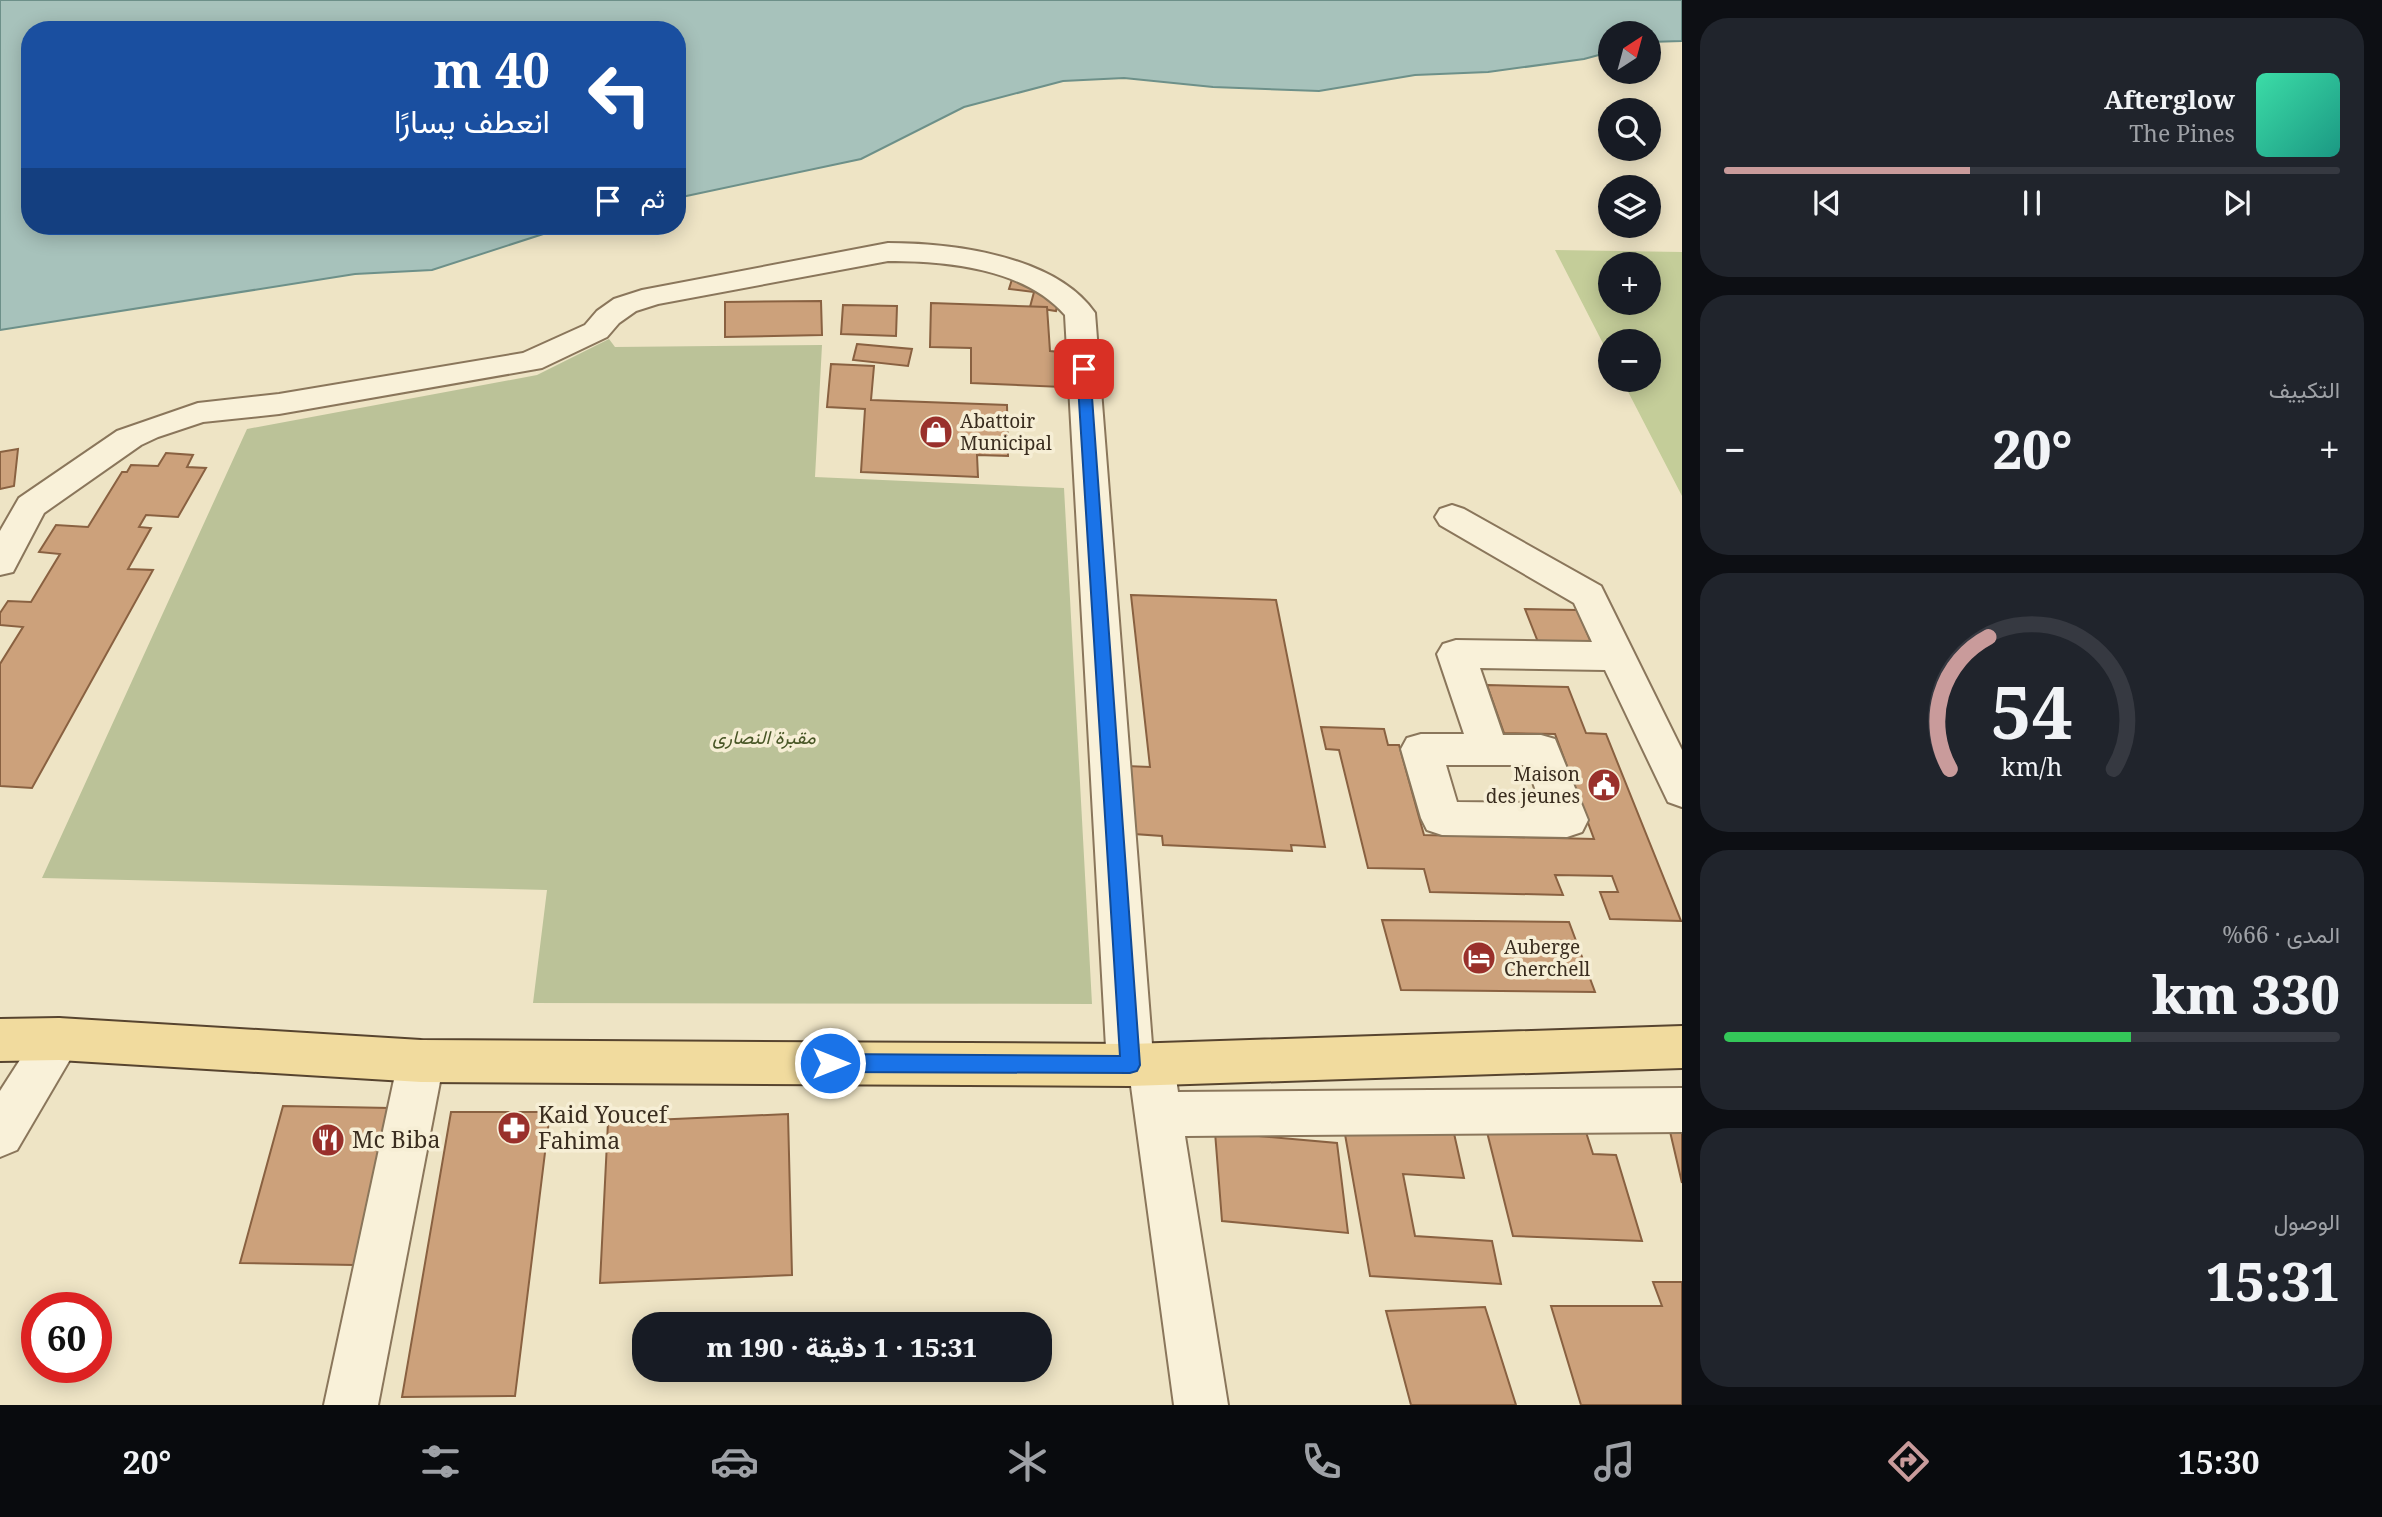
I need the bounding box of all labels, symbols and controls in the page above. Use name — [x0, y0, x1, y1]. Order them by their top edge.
north arrow — [1598, 21, 1661, 84]
map controls — [1598, 21, 1661, 392]
text: 40 m — [434, 36, 550, 102]
icon: left — [574, 49, 665, 140]
text: Afterglow — [2104, 81, 2235, 117]
button: search — [1598, 98, 1661, 161]
text: انعطف يسارًا — [394, 99, 550, 142]
text: The Pines — [2129, 117, 2235, 149]
button: layers — [1598, 175, 1661, 238]
text: ثم — [641, 180, 665, 216]
icon: arrive — [589, 182, 627, 220]
icon: previous — [1808, 184, 1846, 222]
icon: pause — [2013, 184, 2051, 222]
icon: next — [2218, 184, 2256, 222]
button: + — [1598, 252, 1661, 315]
button: − — [1598, 329, 1661, 392]
pin — [1054, 339, 1114, 399]
icon: arrive — [1065, 350, 1103, 388]
text: التكييف — [2269, 373, 2340, 405]
place label: Abattoir Municipal — [960, 408, 1052, 456]
shop icon: Abattoir Municipal — [917, 413, 955, 451]
text: 20° — [1992, 413, 2072, 484]
text: − — [1724, 423, 1746, 475]
text: + — [2319, 423, 2340, 475]
text: 54 — [1991, 661, 2073, 760]
park label: مقبرة النصارى — [712, 724, 817, 750]
text: km/h — [2001, 748, 2063, 782]
place label: Maison des jeunes — [1486, 761, 1580, 809]
public building icon: Maison des jeunes — [1585, 766, 1623, 804]
text: المدى · 66% — [2222, 918, 2340, 950]
place label: Auberge Cherchell — [1504, 934, 1590, 982]
hotel icon: Auberge Cherchell — [1460, 939, 1498, 977]
text: 330 km — [2152, 958, 2340, 1029]
position arrow — [793, 1026, 867, 1100]
place label: Kaid Youcef Fahima — [538, 1098, 670, 1156]
pharmacy icon: Kaid Youcef Fahima — [495, 1109, 533, 1147]
restaurant icon: Mc Biba — [309, 1121, 347, 1159]
place label: Mc Biba — [352, 1123, 440, 1155]
text: الوصول — [2274, 1205, 2340, 1237]
text: 15:31 — [2206, 1245, 2340, 1316]
speed limit sign: 60 — [21, 1292, 112, 1383]
text: 15:31 · 1 دقيقة · 190 m — [707, 1329, 977, 1365]
icon: filters — [416, 1437, 465, 1486]
icon: car — [710, 1437, 759, 1486]
icon: climate — [1003, 1437, 1052, 1486]
icon: phone — [1297, 1437, 1346, 1486]
icon: music — [1590, 1437, 1639, 1486]
icon: directions — [1884, 1437, 1933, 1486]
text: 20° — [122, 1440, 171, 1483]
text: 15:30 — [2178, 1440, 2260, 1483]

